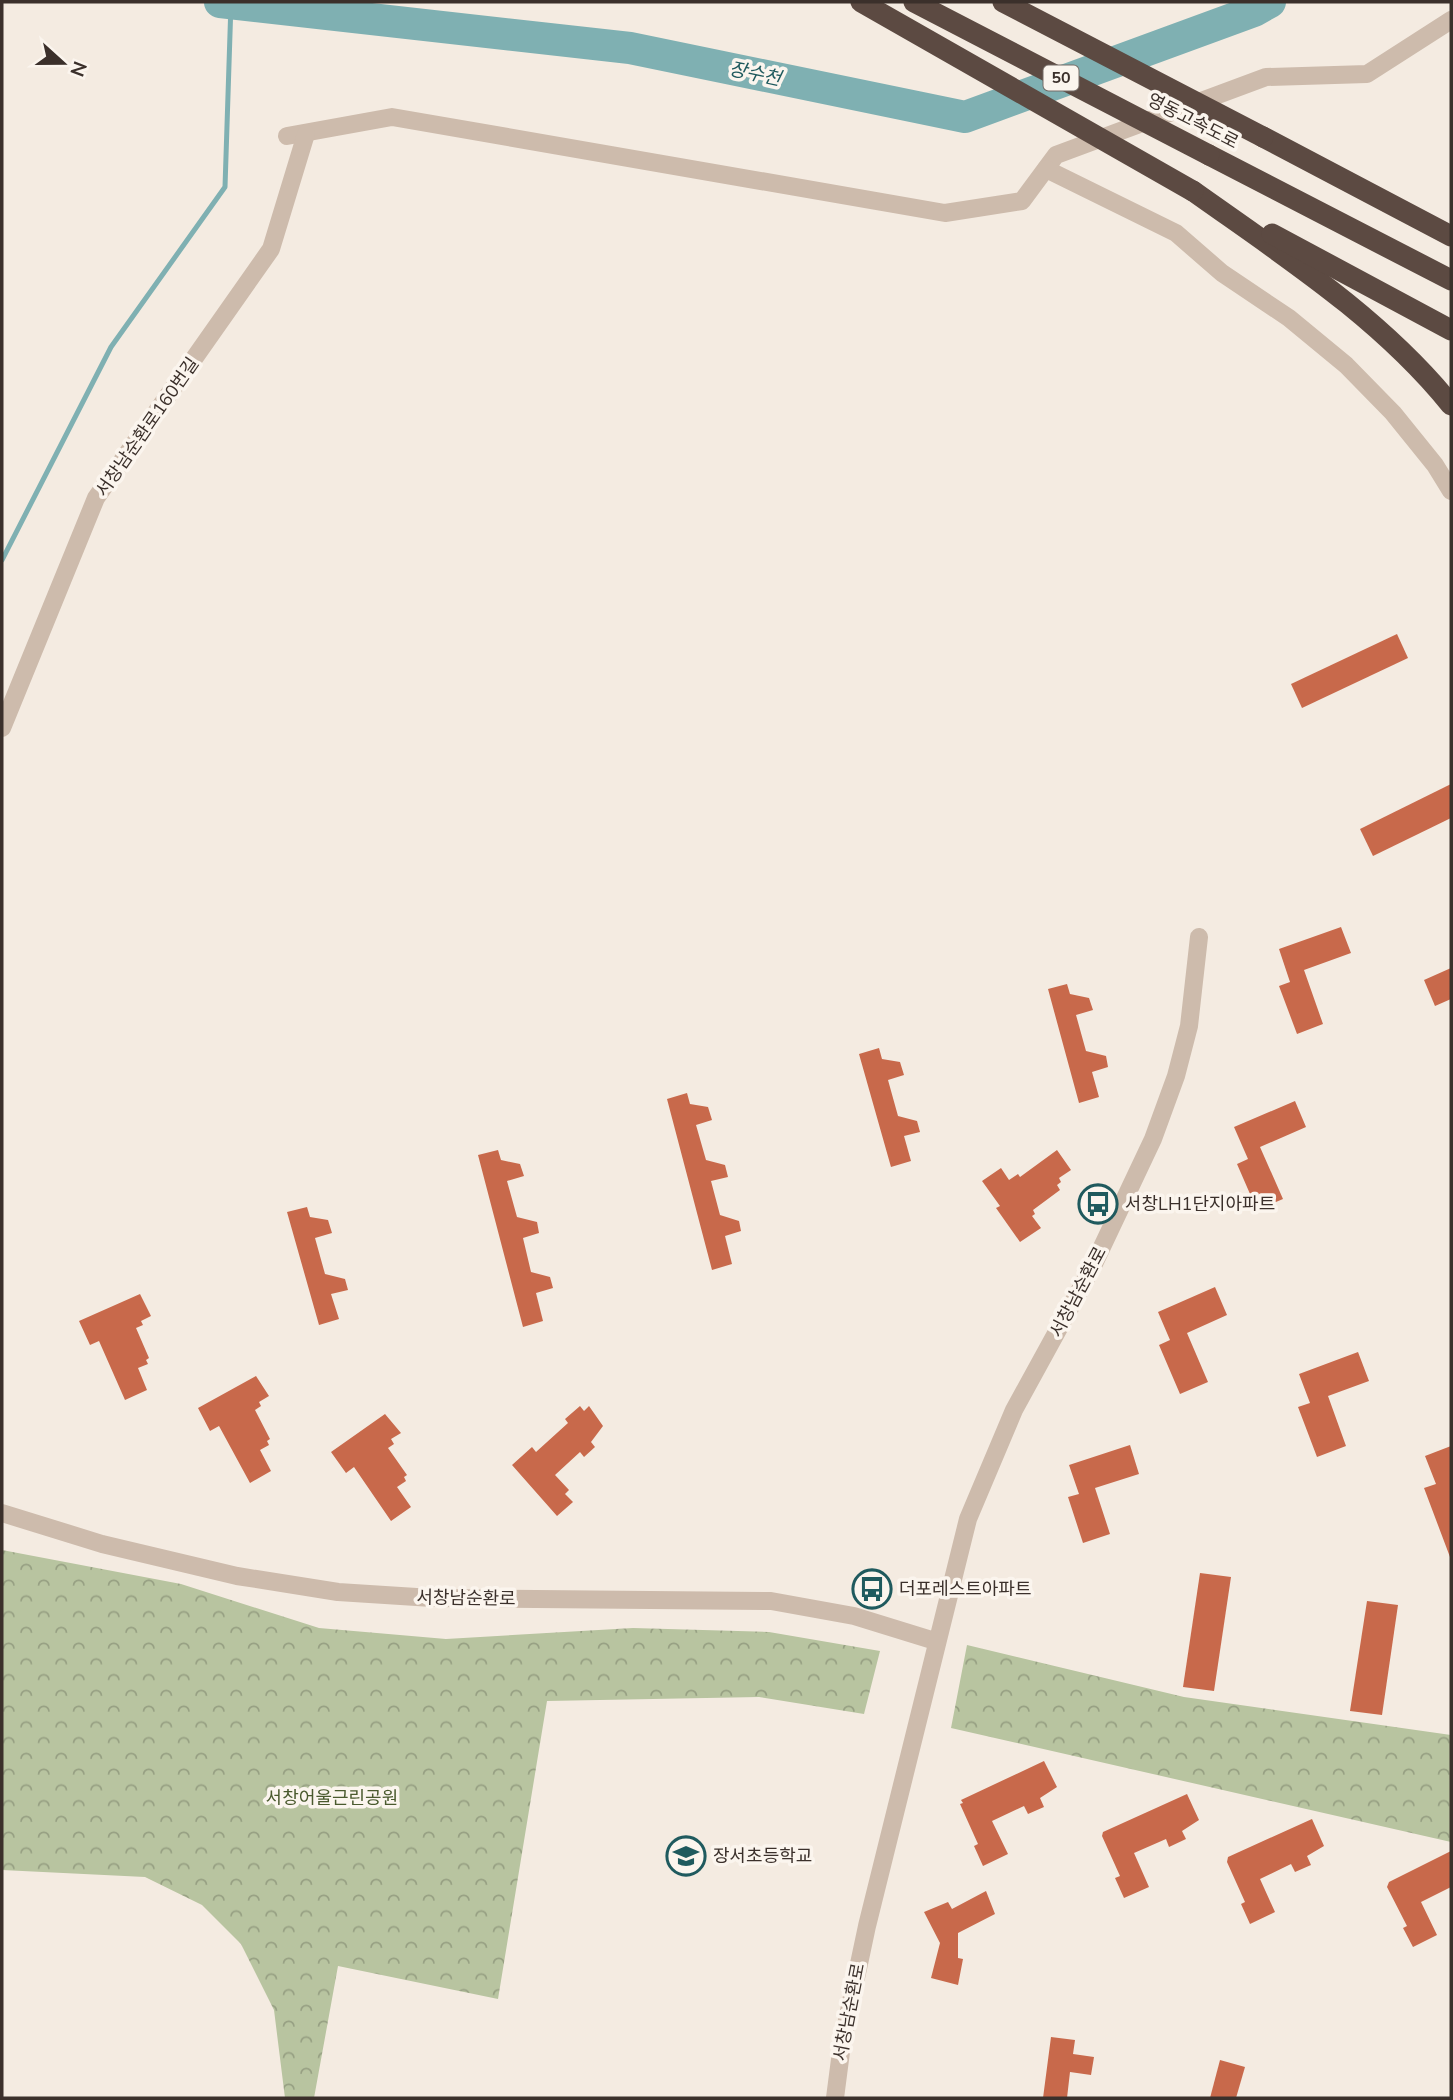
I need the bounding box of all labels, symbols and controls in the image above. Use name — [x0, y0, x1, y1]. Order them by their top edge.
north arrow — [28, 28, 98, 98]
water label: 장수천 — [727, 56, 785, 92]
text: N — [63, 57, 93, 80]
road number: 50 — [1044, 66, 1078, 90]
street label: 영동고속도로 — [1143, 88, 1243, 154]
street label: 서창남순환로160번길 — [90, 353, 204, 501]
bus stop icon: 서창LH1단지아파트 — [1077, 1183, 1119, 1225]
place label: 서창LH1단지아파트 — [1125, 1192, 1275, 1216]
street label: 서창남순환로 — [1044, 1243, 1112, 1341]
bus stop icon: 더포레스트아파트 — [851, 1568, 893, 1610]
place label: 더포레스트아파트 — [899, 1577, 1031, 1601]
street label: 서창남순환로 — [416, 1585, 516, 1611]
park label: 서창어울근린공원 — [266, 1786, 398, 1810]
school or university icon: 장서초등학교 — [665, 1835, 707, 1877]
place label: 장서초등학교 — [713, 1844, 812, 1868]
street label: 서창남순환로 — [828, 1961, 870, 2063]

